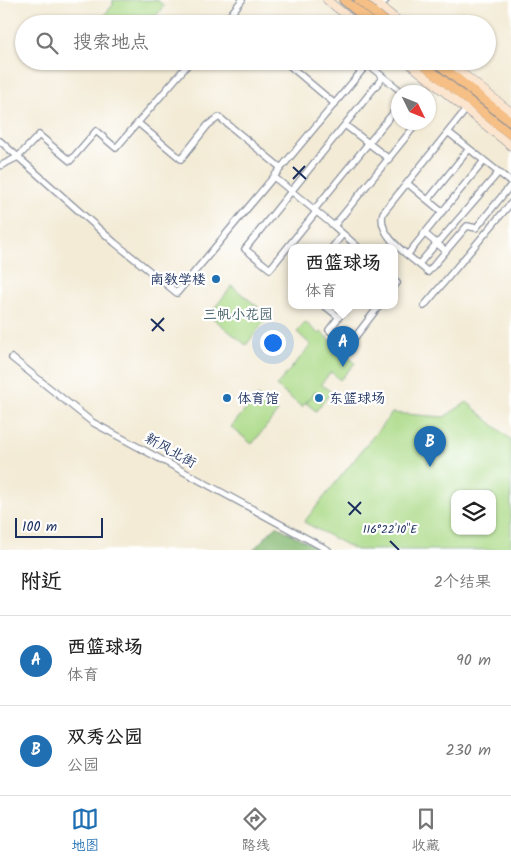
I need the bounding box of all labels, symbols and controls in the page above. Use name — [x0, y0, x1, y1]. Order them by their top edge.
search box — [15, 15, 496, 70]
text: 搜索地点 — [73, 28, 149, 58]
icon: search — [33, 29, 61, 57]
north arrow — [391, 85, 436, 130]
popup — [288, 244, 398, 309]
text: 西篮球场 — [305, 249, 381, 279]
place label: 南教学楼 — [150, 269, 206, 291]
marker: 南教学楼 — [210, 273, 222, 285]
text: 体育 — [305, 279, 337, 304]
park label: 三帆小花园 — [203, 304, 273, 326]
pin: A — [327, 326, 359, 367]
your location — [260, 330, 286, 356]
place label: 体育馆 — [237, 388, 279, 410]
place label: 东篮球场 — [329, 388, 385, 410]
marker: 体育馆 — [221, 392, 233, 404]
marker: 东篮球场 — [313, 392, 325, 404]
pin: B — [414, 426, 446, 467]
street label: 新风北街 — [141, 428, 200, 474]
map controls — [451, 490, 496, 535]
button: layers — [451, 490, 496, 535]
scale bar — [15, 515, 102, 538]
text: 100 m — [22, 516, 57, 538]
text: 116°22'10"E — [363, 520, 418, 539]
text: 附近 — [20, 566, 62, 599]
text: 2个结果 — [434, 570, 491, 595]
text: 西篮球场 — [67, 633, 143, 663]
text: A — [31, 648, 41, 673]
text: 90 m — [456, 648, 491, 673]
text: 体育 — [67, 663, 99, 688]
text: 双秀公园 — [67, 723, 143, 753]
text: B — [31, 738, 41, 763]
text: 230 m — [445, 738, 491, 763]
text: 公园 — [67, 753, 99, 778]
tab: 地图 — [71, 805, 99, 857]
tab: 路线 — [241, 805, 269, 857]
tab: 收藏 — [412, 805, 440, 857]

